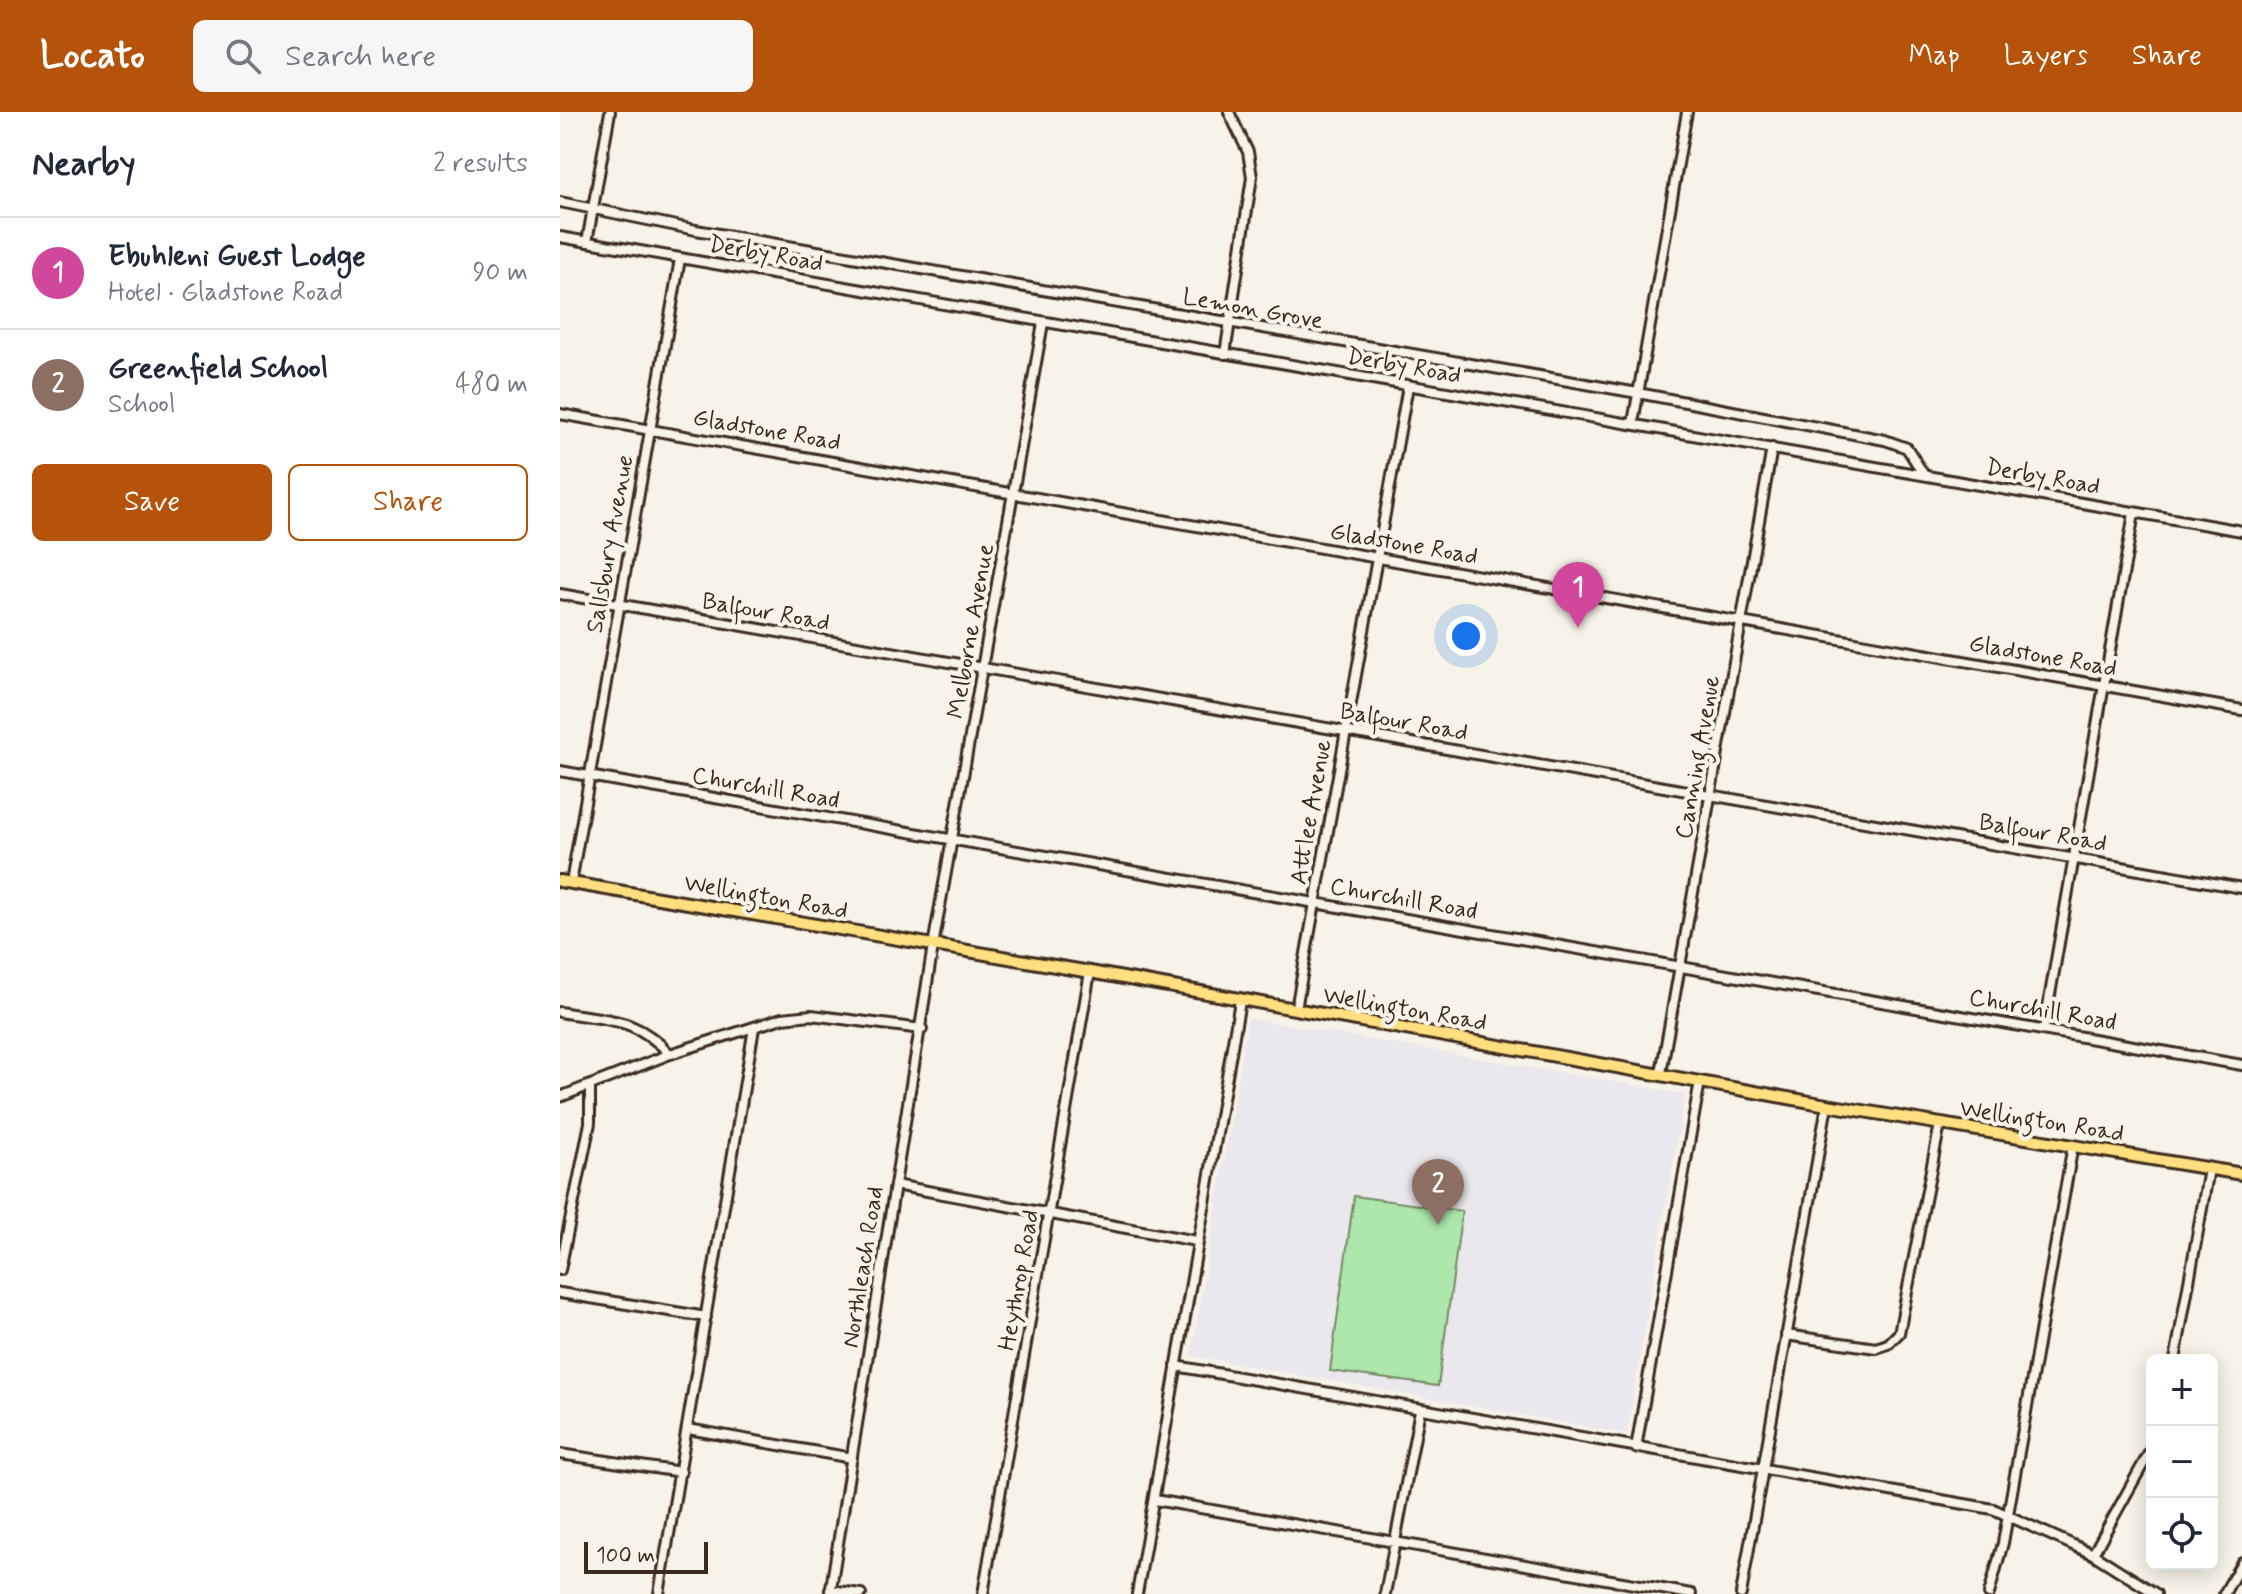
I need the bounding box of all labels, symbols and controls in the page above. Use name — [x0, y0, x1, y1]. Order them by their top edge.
search box — [193, 20, 753, 92]
text: Locato — [40, 32, 145, 81]
icon: search — [221, 34, 265, 78]
text: Search here — [285, 37, 436, 76]
text: Map — [1909, 38, 1960, 75]
text: Layers — [2004, 38, 2088, 75]
text: Share — [2132, 38, 2202, 75]
text: Nearby — [32, 142, 136, 187]
text: 2 results — [433, 147, 528, 181]
street label: Derby Road — [706, 229, 825, 280]
text: Ebuhleni Guest Lodge — [108, 237, 366, 276]
text: 1 — [52, 256, 64, 290]
text: 90 m — [473, 256, 528, 290]
text: Hotel · Gladstone Road — [108, 276, 343, 310]
street label: Lemon Grove — [1180, 282, 1326, 337]
street label: Derby Road — [1344, 341, 1463, 392]
text: Greenfield School — [108, 349, 328, 388]
text: 2 — [52, 368, 64, 402]
text: 480 m — [455, 368, 528, 402]
text: School — [108, 388, 175, 422]
street label: Gladstone Road — [690, 402, 843, 459]
street label: Derby Road — [1983, 452, 2102, 503]
street label: Sallsbury Avenue — [580, 453, 641, 636]
button: Save — [32, 464, 272, 541]
button: Share — [288, 464, 528, 541]
street label: Gladstone Road — [1327, 516, 1480, 573]
street label: Melborne Avenue — [941, 541, 1002, 721]
pin: 1 — [1552, 562, 1604, 628]
street label: Balfour Road — [699, 586, 832, 641]
your location — [1446, 616, 1486, 656]
street label: Gladstone Road — [1966, 628, 2119, 685]
street label: Canning Avenue — [1669, 673, 1731, 842]
street label: Balfour Road — [1337, 696, 1470, 751]
street label: Attlee Avenue — [1283, 737, 1339, 887]
street label: Churchill Road — [690, 760, 842, 817]
street label: Balfour Road — [1976, 807, 2109, 862]
street label: Wellington Road — [681, 868, 850, 930]
street label: Churchill Road — [1328, 871, 1480, 928]
street label: Wellington Road — [1320, 980, 1489, 1042]
street label: Churchill Road — [1967, 982, 2119, 1039]
street label: Wellington Road — [1957, 1093, 2126, 1153]
pin: 2 — [1412, 1159, 1464, 1225]
street label: Northleach Road — [835, 1184, 892, 1350]
street label: Heythrop Road — [992, 1207, 1047, 1353]
map controls — [2146, 1354, 2218, 1570]
button: + — [2146, 1354, 2218, 1426]
button: − — [2146, 1426, 2218, 1498]
button: locate — [2146, 1498, 2218, 1570]
scale bar — [584, 1538, 708, 1574]
text: 100 m — [596, 1542, 655, 1570]

